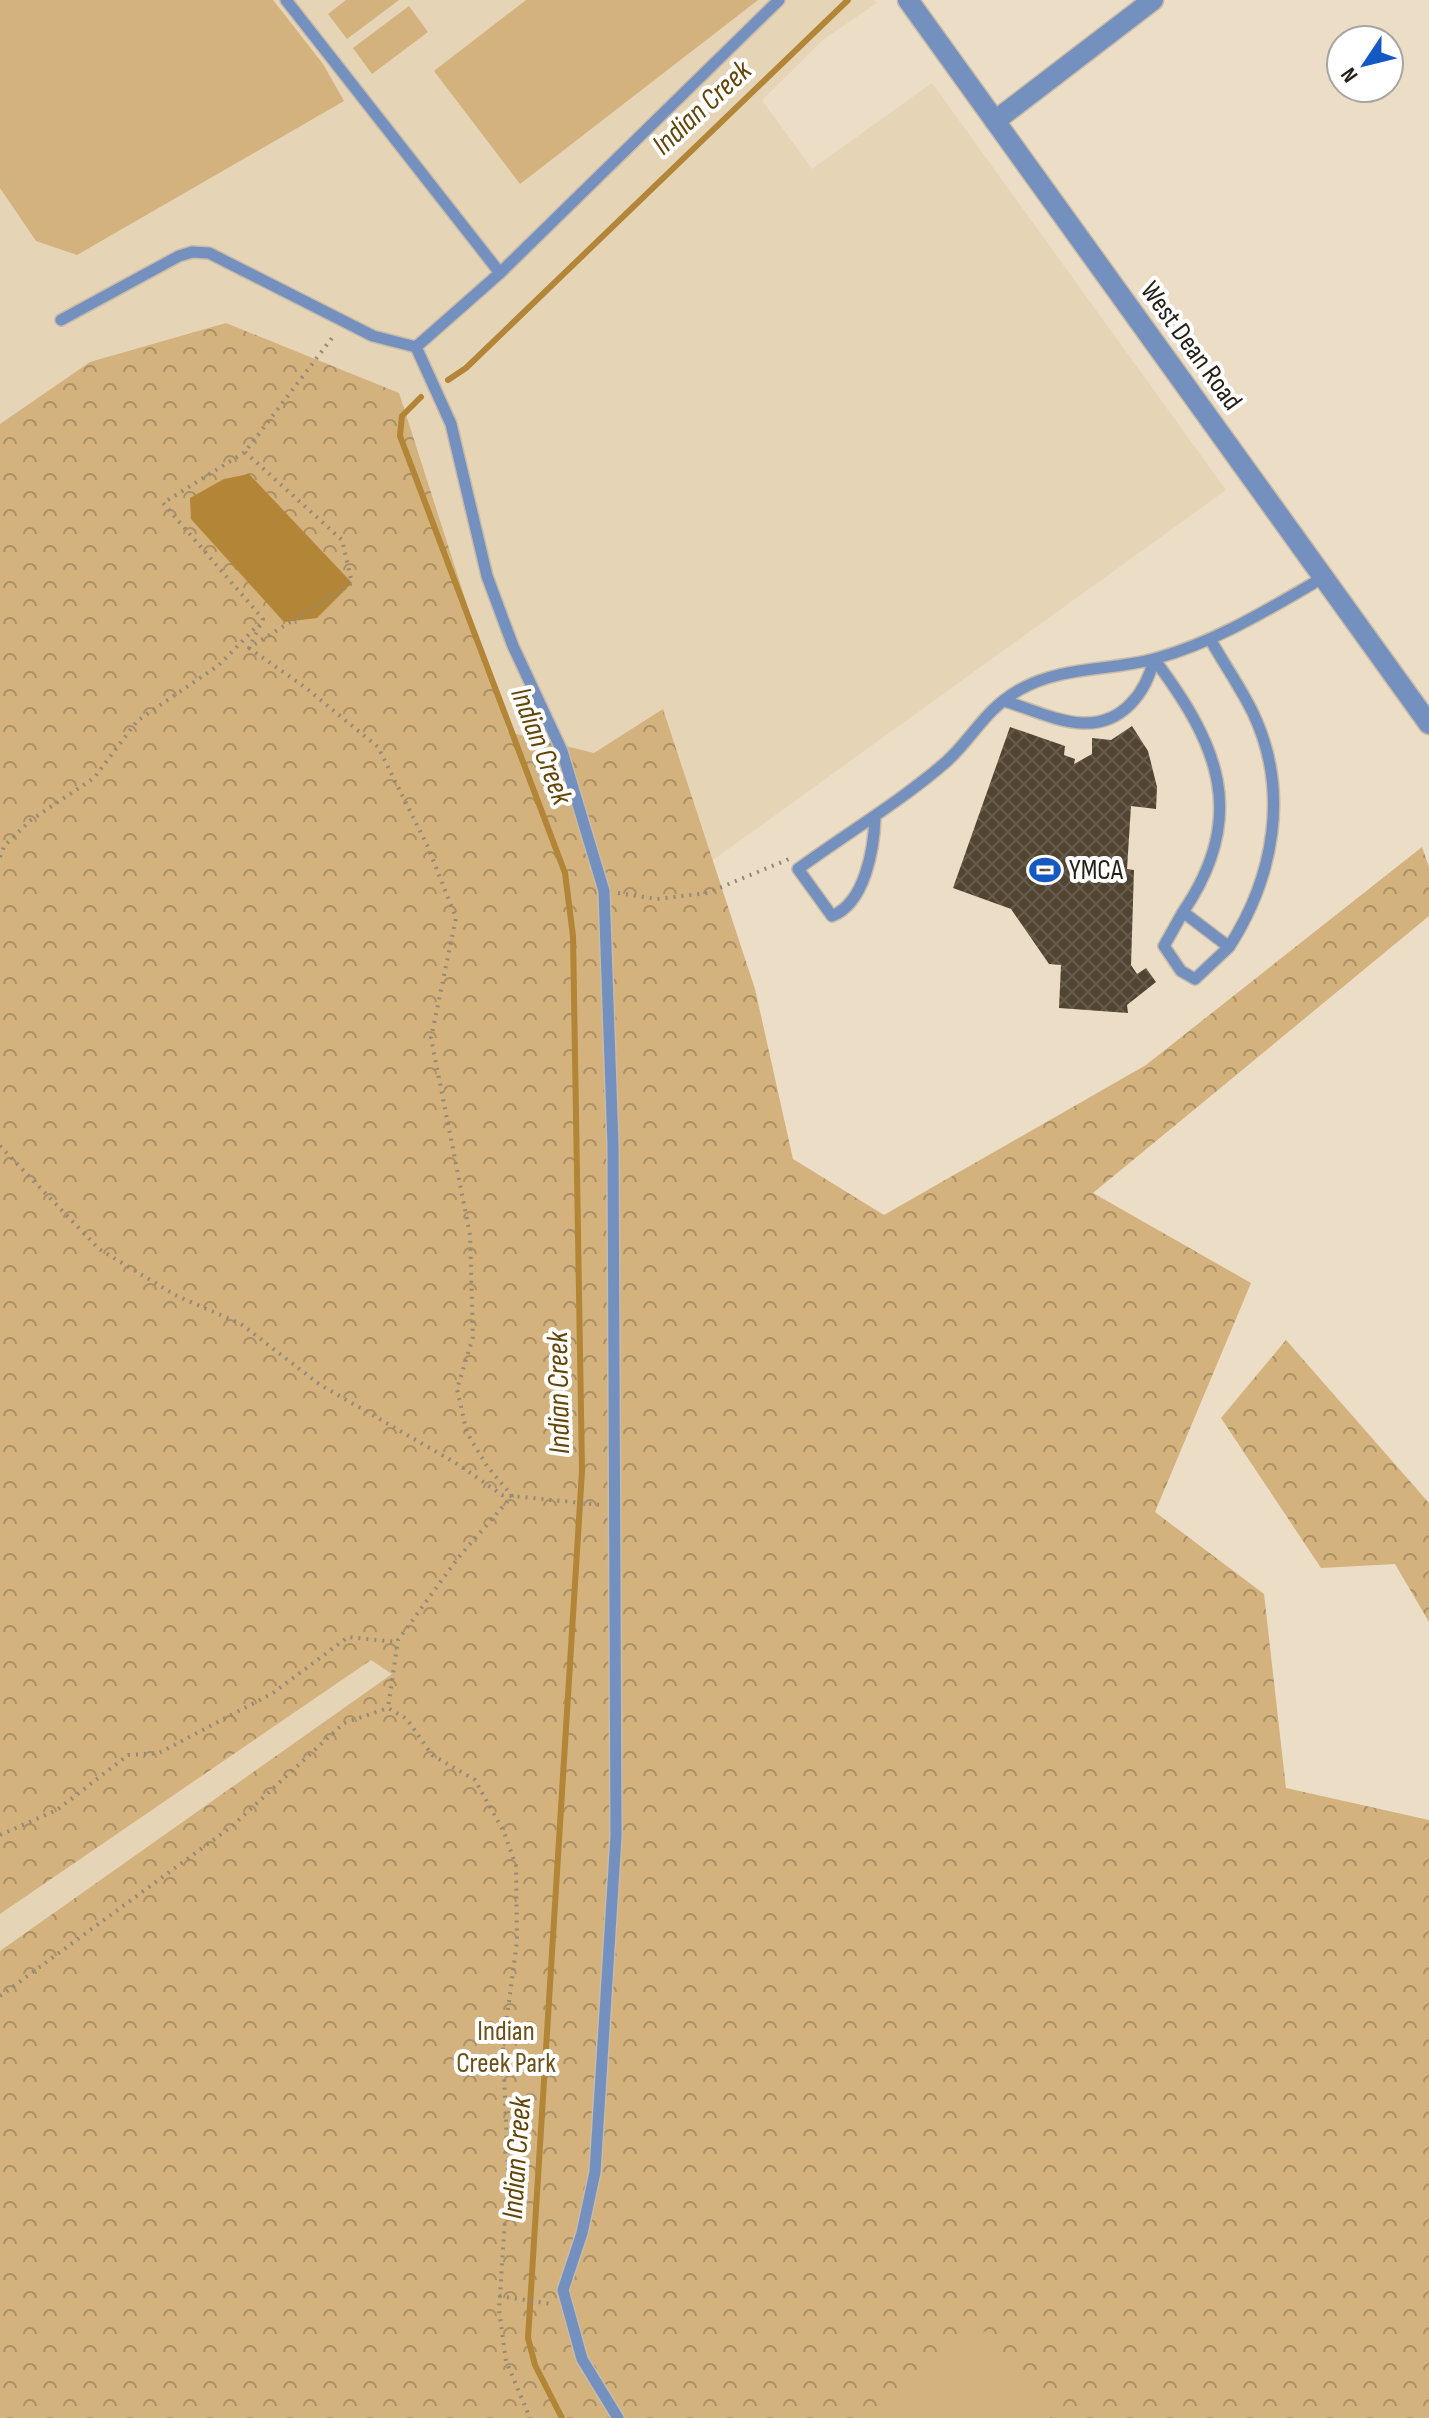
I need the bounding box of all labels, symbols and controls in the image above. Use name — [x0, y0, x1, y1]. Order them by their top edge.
north arrow — [1325, 24, 1405, 104]
water label: Indian Creek — [645, 53, 760, 163]
text: N — [1335, 62, 1364, 87]
street label: West Dean Road — [1133, 275, 1249, 417]
water label: Indian Creek — [502, 682, 580, 810]
sports icon: YMCA — [1028, 853, 1062, 887]
place label: YMCA — [1069, 854, 1124, 887]
water label: Indian Creek — [540, 1331, 578, 1455]
park label: Indian Creek Park — [456, 2015, 556, 2080]
water label: Indian Creek — [495, 2095, 539, 2220]

